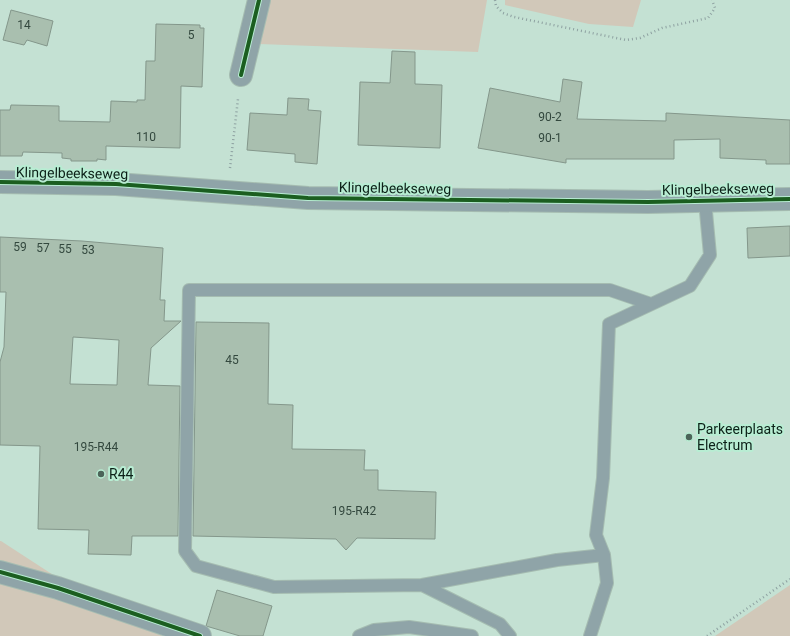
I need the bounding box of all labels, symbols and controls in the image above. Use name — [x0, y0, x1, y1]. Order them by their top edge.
house number: 14 — [17, 18, 31, 32]
house number: 5 — [188, 28, 195, 42]
house number: 90-2 — [538, 110, 562, 124]
house number: 110 — [136, 130, 156, 144]
house number: 90-1 — [538, 131, 562, 145]
street label: Klingelbeekseweg — [16, 164, 128, 182]
street label: Klingelbeekseweg — [339, 179, 451, 197]
street label: Klingelbeekseweg — [662, 180, 774, 198]
house number: 59 — [13, 240, 27, 254]
house number: 57 — [36, 241, 50, 255]
house number: 55 — [58, 242, 72, 256]
house number: 53 — [81, 243, 95, 257]
house number: 45 — [225, 353, 239, 367]
place label: Parkeerplaats Electrum — [697, 421, 783, 453]
marker: Parkeerplaats Electrum — [684, 432, 694, 442]
house number: 195-R44 — [74, 440, 118, 454]
place label: R44 — [109, 466, 133, 482]
marker: R44 — [96, 469, 106, 479]
house number: 195-R42 — [332, 504, 376, 518]

